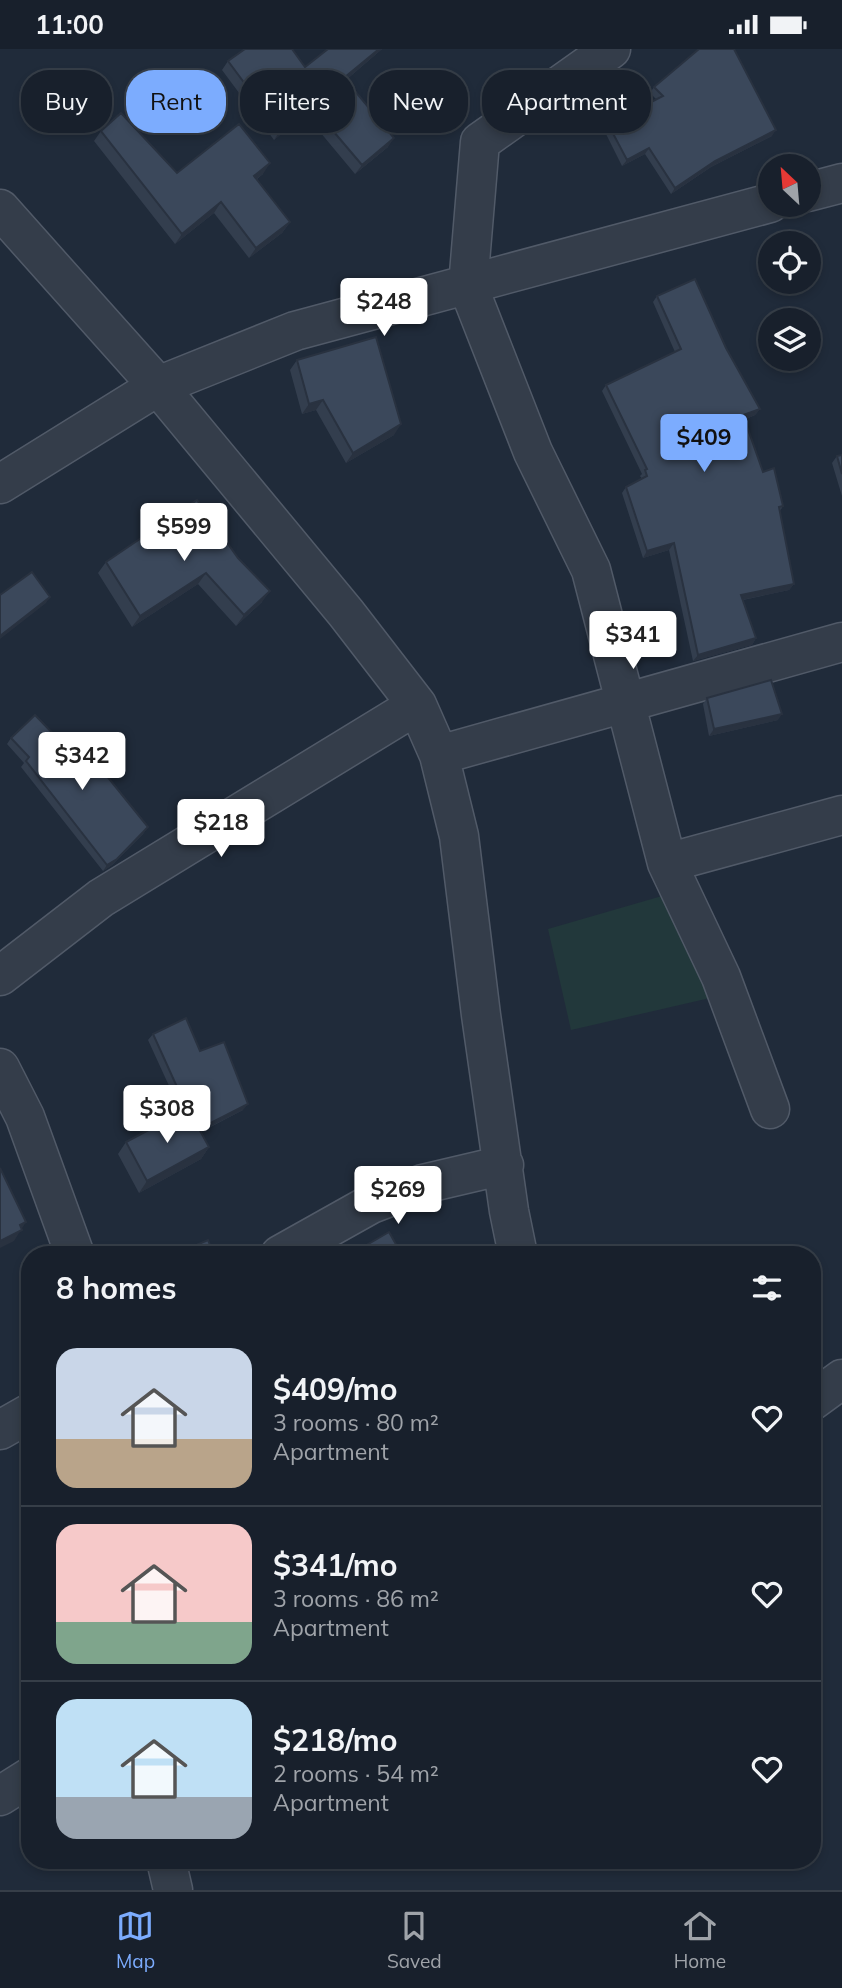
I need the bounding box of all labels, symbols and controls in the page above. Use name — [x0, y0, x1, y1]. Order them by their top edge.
text: 11:00 — [35, 8, 104, 41]
chip: Buy — [21, 70, 112, 133]
chip: Rent — [126, 70, 226, 133]
chip: Filters — [240, 70, 355, 133]
chip: New — [369, 70, 468, 133]
chip: Apartment — [482, 70, 651, 133]
north arrow — [758, 154, 821, 217]
map controls — [758, 154, 821, 371]
button: locate — [758, 231, 821, 294]
pin: $248 — [343, 279, 425, 338]
text: $248 — [356, 286, 412, 315]
button: layers — [758, 308, 821, 371]
pin: $409 — [663, 415, 745, 474]
text: $409 — [676, 422, 732, 451]
pin: $599 — [143, 503, 225, 563]
text: $599 — [156, 511, 212, 540]
pin: $341 — [592, 611, 674, 671]
text: $341 — [605, 619, 661, 648]
pin: $342 — [41, 733, 123, 792]
text: $342 — [54, 740, 110, 769]
pin: $218 — [180, 799, 262, 859]
text: $218 — [193, 807, 249, 836]
pin: $308 — [126, 1085, 208, 1145]
text: $308 — [139, 1093, 195, 1122]
pin: $269 — [357, 1167, 439, 1226]
text: $269 — [370, 1174, 426, 1203]
text: 8 homes — [56, 1269, 177, 1307]
icon: filters — [748, 1269, 786, 1307]
text: $409/mo — [273, 1370, 397, 1408]
icon: home — [112, 1376, 196, 1460]
icon: heart — [748, 1399, 786, 1437]
text: 3 rooms · 80 m² — [273, 1408, 439, 1437]
text: Apartment — [273, 1437, 389, 1466]
text: $341/mo — [273, 1546, 397, 1584]
icon: home — [112, 1552, 196, 1636]
icon: heart — [748, 1575, 786, 1613]
text: 3 rooms · 86 m² — [273, 1584, 439, 1613]
text: Apartment — [273, 1613, 389, 1642]
text: $218/mo — [273, 1721, 397, 1759]
icon: home — [112, 1727, 196, 1811]
icon: heart — [748, 1750, 786, 1788]
text: 2 rooms · 54 m² — [273, 1759, 439, 1788]
text: Apartment — [273, 1788, 389, 1817]
tab: Map — [116, 1907, 155, 1973]
tab: Saved — [387, 1907, 442, 1973]
tab: Home — [674, 1907, 726, 1973]

